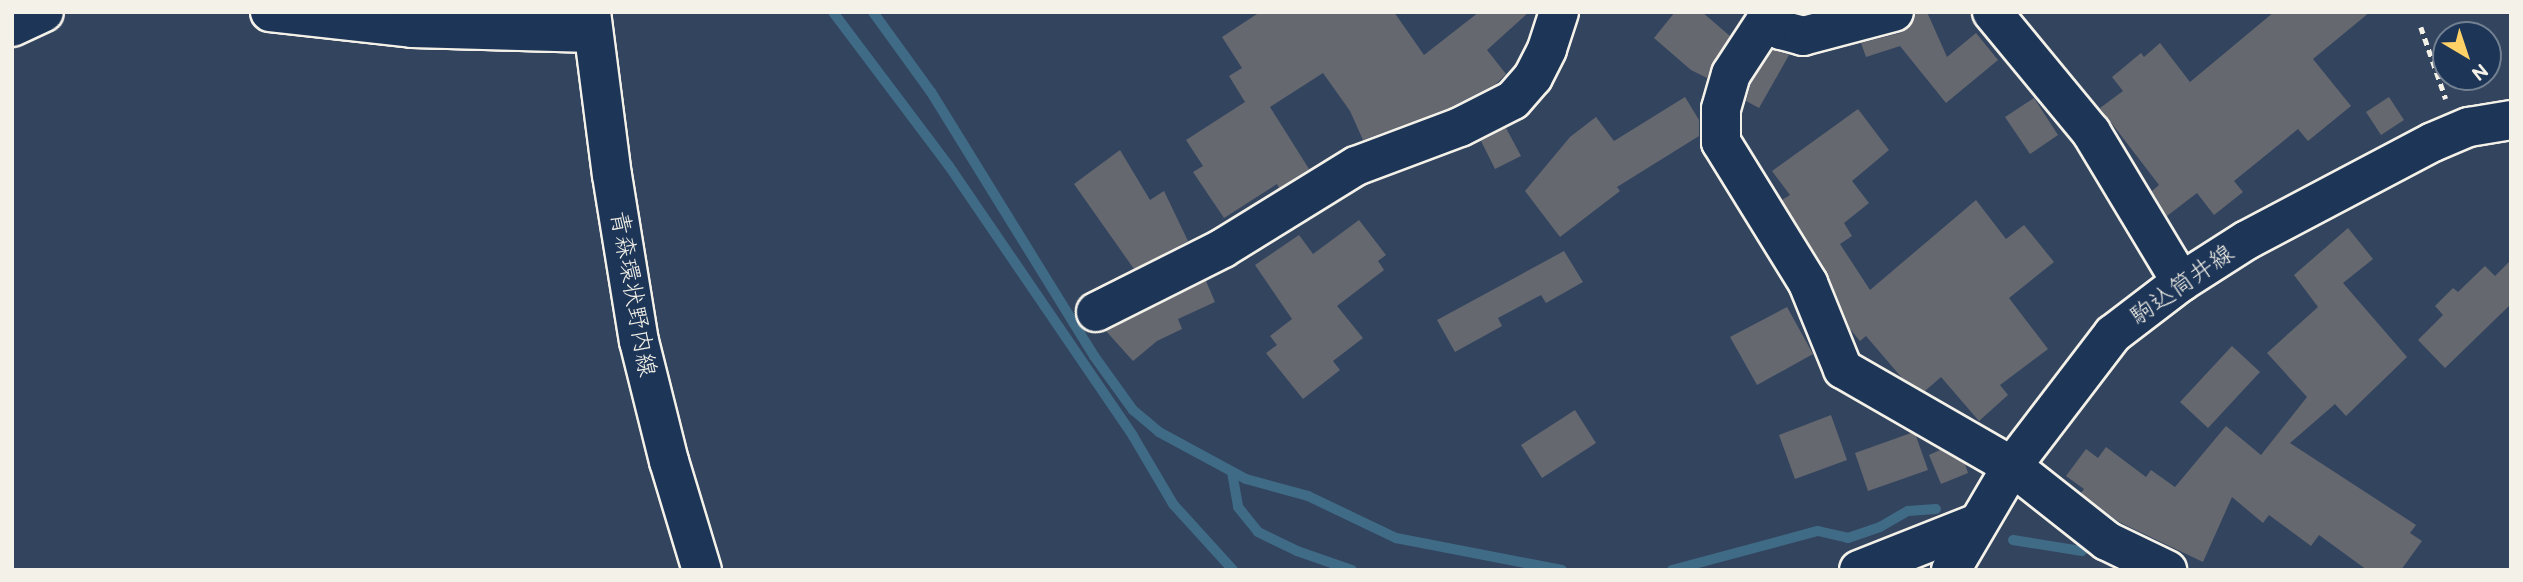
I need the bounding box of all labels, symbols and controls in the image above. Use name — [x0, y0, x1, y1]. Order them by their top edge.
north arrow — [2432, 21, 2502, 91]
text: N — [2466, 58, 2492, 85]
street label: 青森環状野内線 — [604, 209, 662, 379]
street label: 駒込筒井線 — [2125, 239, 2239, 331]

